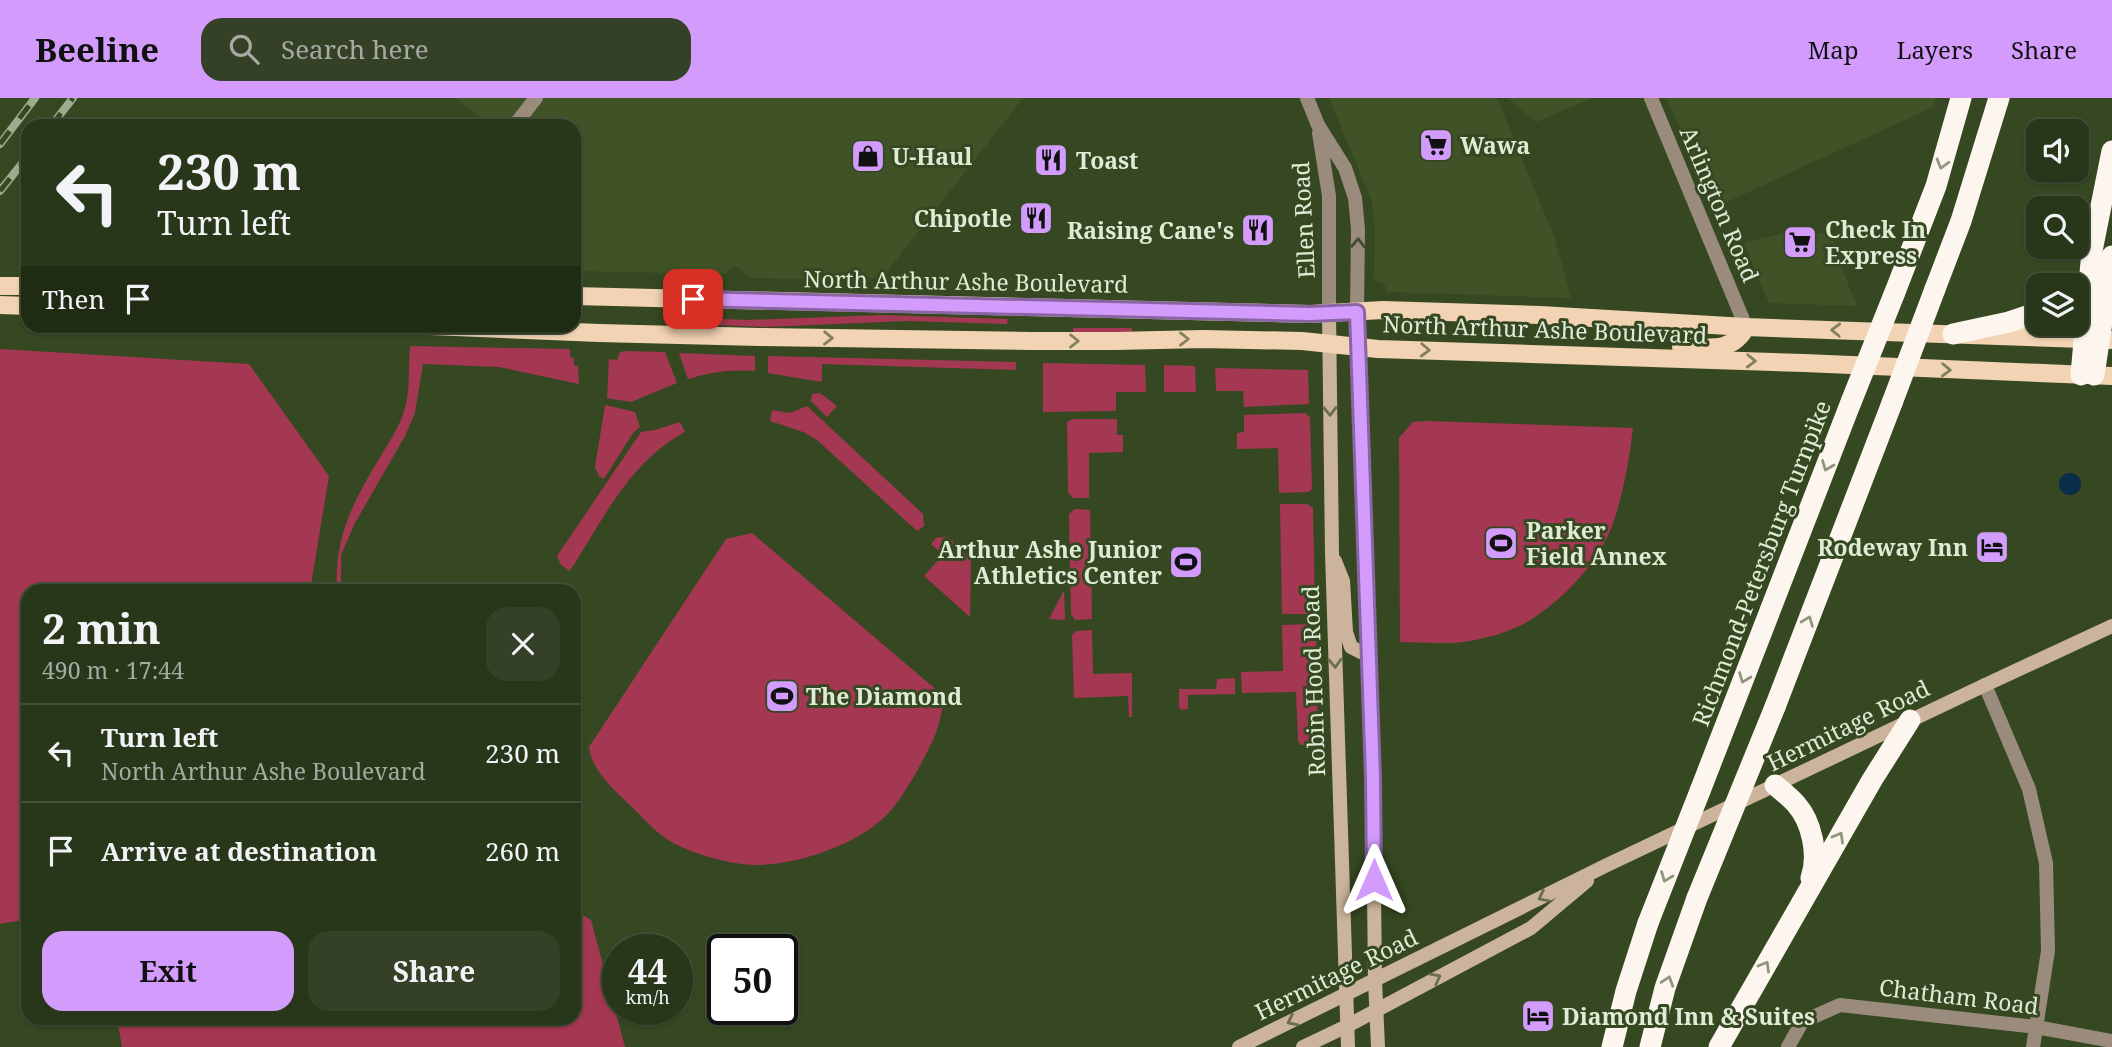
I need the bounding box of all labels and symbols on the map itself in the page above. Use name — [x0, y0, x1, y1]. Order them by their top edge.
street label: Arlington Road — [1673, 121, 1767, 287]
supermarket icon: Wawa — [1417, 126, 1455, 164]
place label: Wawa — [1460, 129, 1531, 161]
shop icon: U-Haul — [849, 137, 887, 175]
place label: U-Haul — [892, 140, 972, 172]
restaurant icon: Toast — [1032, 141, 1070, 179]
place label: Toast — [1076, 144, 1138, 176]
one-way arrow — [1936, 157, 1951, 169]
street label: Ellen Road — [1284, 161, 1322, 279]
restaurant icon: Chipotle — [1017, 199, 1055, 237]
place label: Chipotle — [914, 202, 1012, 234]
restaurant icon: Raising Cane's — [1239, 211, 1277, 249]
place label: Check In Express — [1825, 213, 1926, 271]
place label: Raising Cane's — [1067, 214, 1234, 246]
supermarket icon: Check In Express — [1781, 223, 1819, 261]
one-way arrow — [1350, 237, 1366, 248]
street label: North Arthur Ashe Boulevard — [803, 262, 1129, 300]
pin — [663, 269, 723, 329]
street label: North Arthur Ashe Boulevard — [1382, 307, 1708, 351]
one-way arrow — [1830, 323, 1841, 338]
one-way arrow — [822, 330, 833, 345]
one-way arrow — [1179, 331, 1189, 347]
one-way arrow — [1069, 333, 1079, 349]
one-way arrow — [1420, 343, 1431, 358]
one-way arrow — [1746, 353, 1757, 369]
one-way arrow — [1940, 363, 1951, 378]
street label: Richmond-Petersburg Turnpike — [1684, 396, 1838, 730]
one-way arrow — [1322, 407, 1338, 417]
one-way arrow — [1821, 459, 1835, 471]
place label: Parker Field Annex — [1526, 514, 1667, 572]
sports icon: Parker Field Annex — [1482, 524, 1520, 562]
hotel icon: Rodeway Inn — [1973, 528, 2011, 566]
place label: Rodeway Inn — [1817, 531, 1968, 563]
place label: Arthur Ashe Junior Athletics Center — [938, 533, 1162, 591]
sports icon: Arthur Ashe Junior Athletics Center — [1167, 543, 1205, 581]
street label: Robin Hood Road — [1294, 585, 1332, 777]
one-way arrow — [1800, 615, 1814, 627]
one-way arrow — [1327, 659, 1343, 669]
one-way arrow — [1739, 671, 1753, 683]
street label: Hermitage Road — [1761, 672, 1935, 778]
sports icon: The Diamond — [763, 677, 801, 715]
place label: The Diamond — [806, 680, 962, 712]
one-way arrow — [1831, 832, 1844, 845]
position arrow — [1337, 843, 1411, 917]
one-way arrow — [1660, 871, 1674, 883]
one-way arrow — [1538, 888, 1550, 902]
street label: Hermitage Road — [1249, 921, 1423, 1027]
speed limit sign: 50 — [707, 934, 798, 1025]
one-way arrow — [1757, 961, 1770, 974]
street label: Chatham Road — [1877, 970, 2041, 1022]
one-way arrow — [1429, 972, 1442, 986]
one-way arrow — [1660, 976, 1674, 988]
hotel icon: Diamond Inn & Suites — [1519, 997, 1557, 1035]
place label: Diamond Inn & Suites — [1562, 1000, 1815, 1032]
one-way arrow — [1287, 1013, 1299, 1027]

